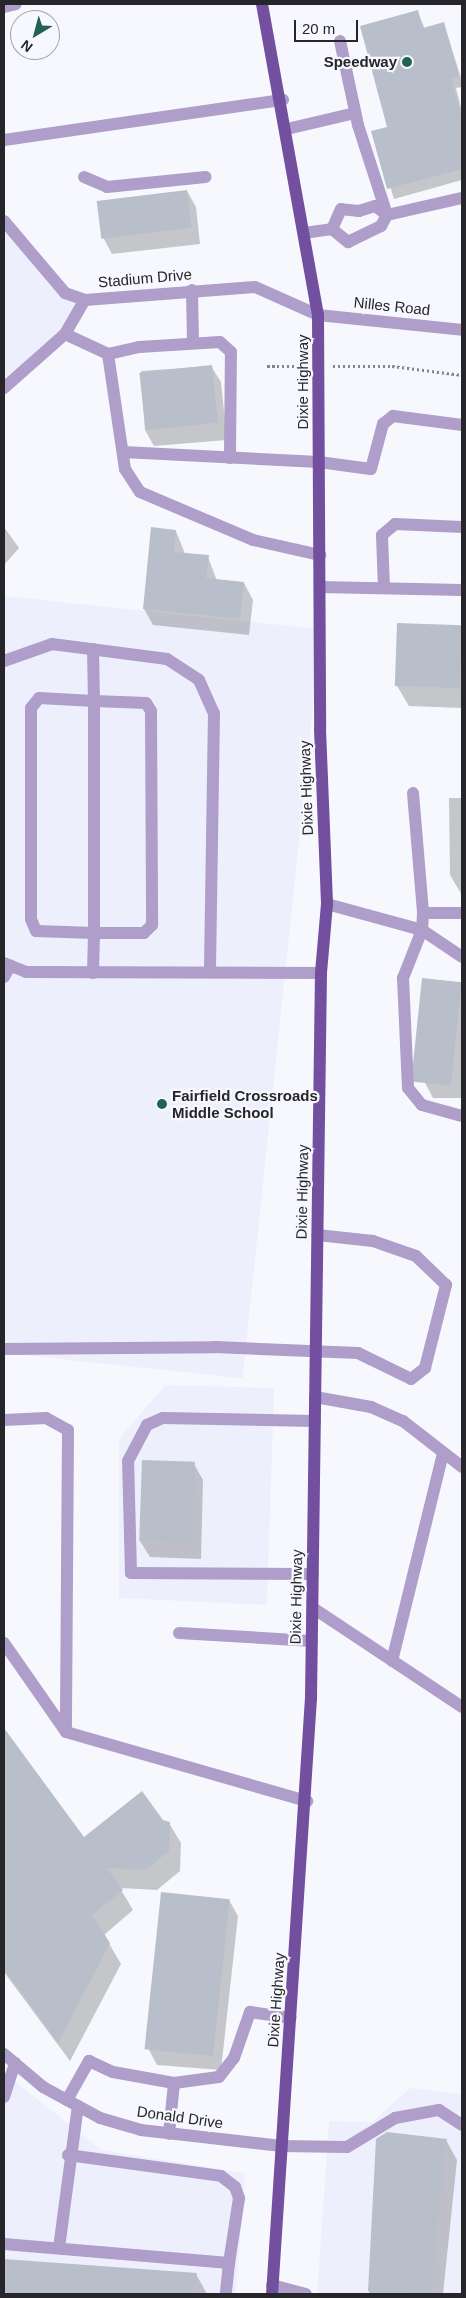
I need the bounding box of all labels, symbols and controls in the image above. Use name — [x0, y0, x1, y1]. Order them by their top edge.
north arrow — [10, 10, 60, 60]
scale bar — [296, 10, 360, 42]
text: 20 m — [302, 20, 335, 37]
text: N — [18, 37, 35, 56]
place label: Speedway — [324, 53, 397, 71]
marker: Speedway — [401, 56, 413, 68]
street label: Stadium Drive — [97, 265, 193, 291]
street label: Nilles Road — [353, 293, 431, 319]
street label: Dixie Highway — [294, 334, 312, 430]
street label: Dixie Highway — [295, 740, 317, 836]
place label: Fairfield Crossroads Middle School — [172, 1086, 318, 1121]
marker: Fairfield Crossroads Middle School — [156, 1098, 168, 1110]
street label: Dixie Highway — [292, 1144, 312, 1240]
street label: Dixie Highway — [286, 1549, 306, 1645]
street label: Dixie Highway — [264, 1952, 288, 2048]
street label: Donald Drive — [136, 2102, 224, 2132]

